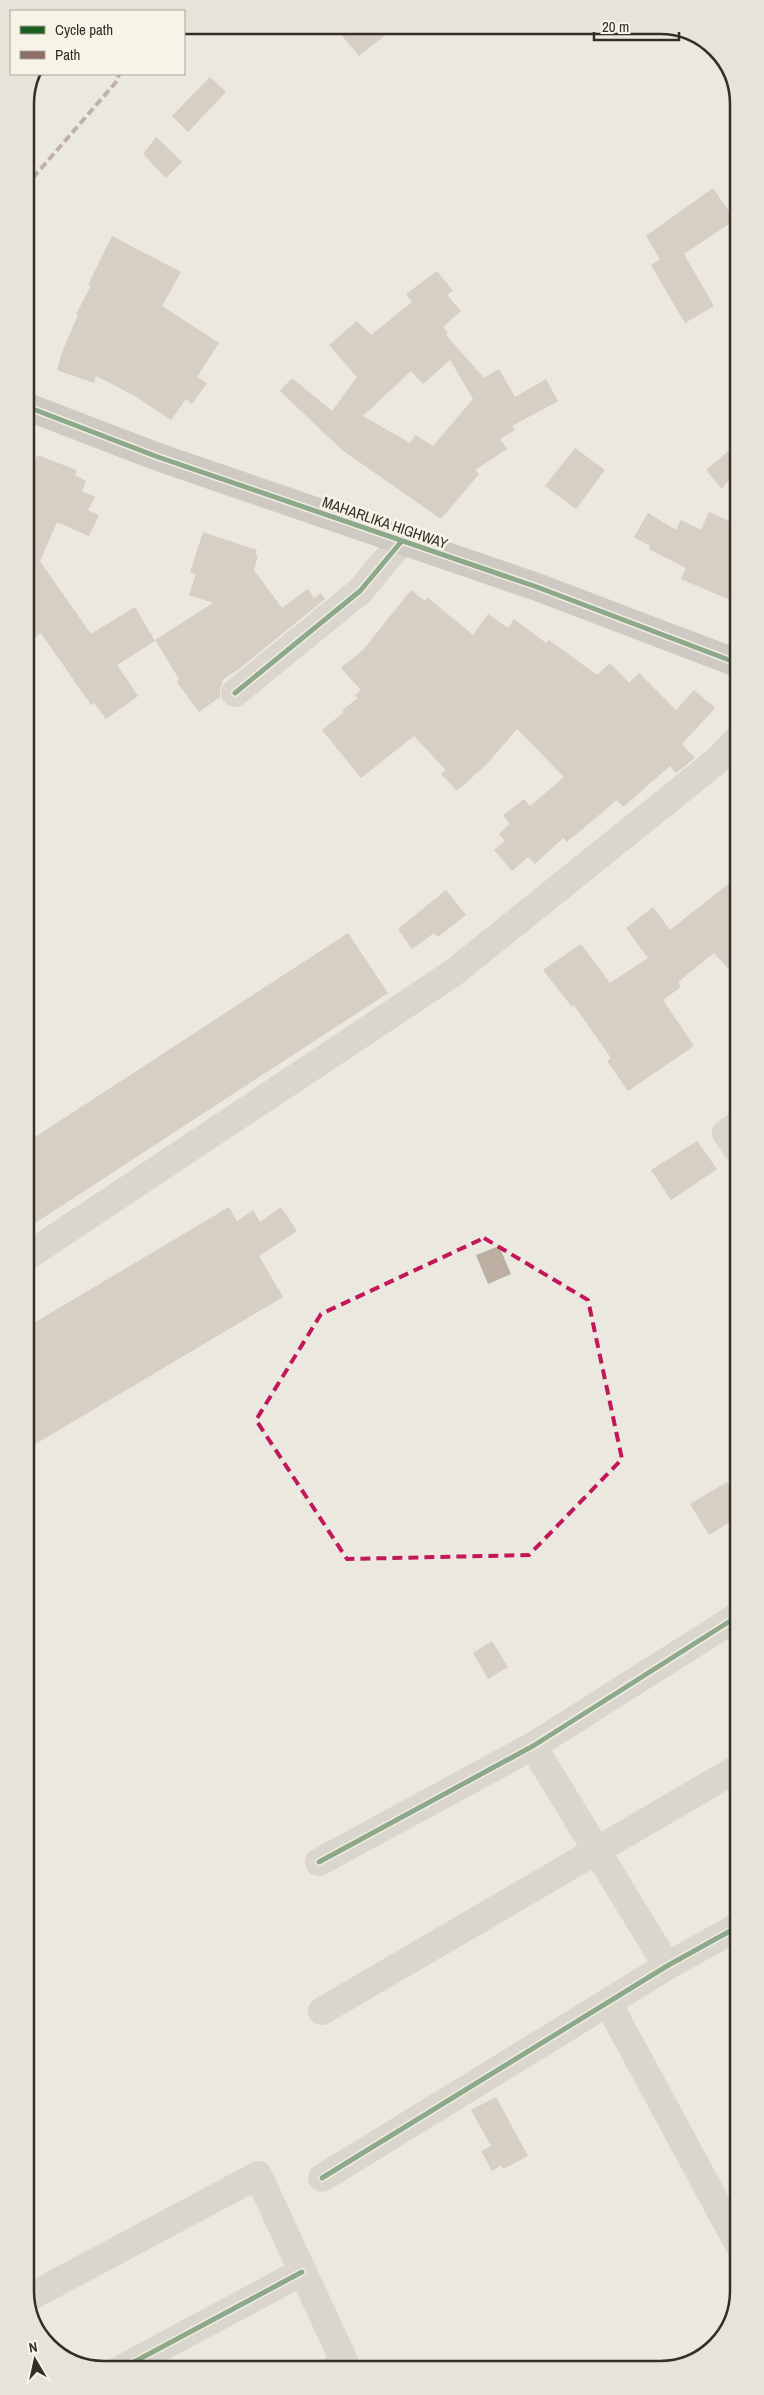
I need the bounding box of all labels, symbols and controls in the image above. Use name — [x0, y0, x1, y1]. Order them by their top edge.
legend — [10, 10, 185, 75]
scale bar — [594, 10, 679, 42]
text: 20 m — [602, 16, 629, 37]
text: Cycle path — [55, 19, 113, 40]
text: Path — [55, 44, 80, 65]
street label: MAHARLIKA HIGHWAY — [320, 491, 451, 554]
north arrow — [10, 2335, 60, 2385]
text: N — [27, 2338, 38, 2357]

